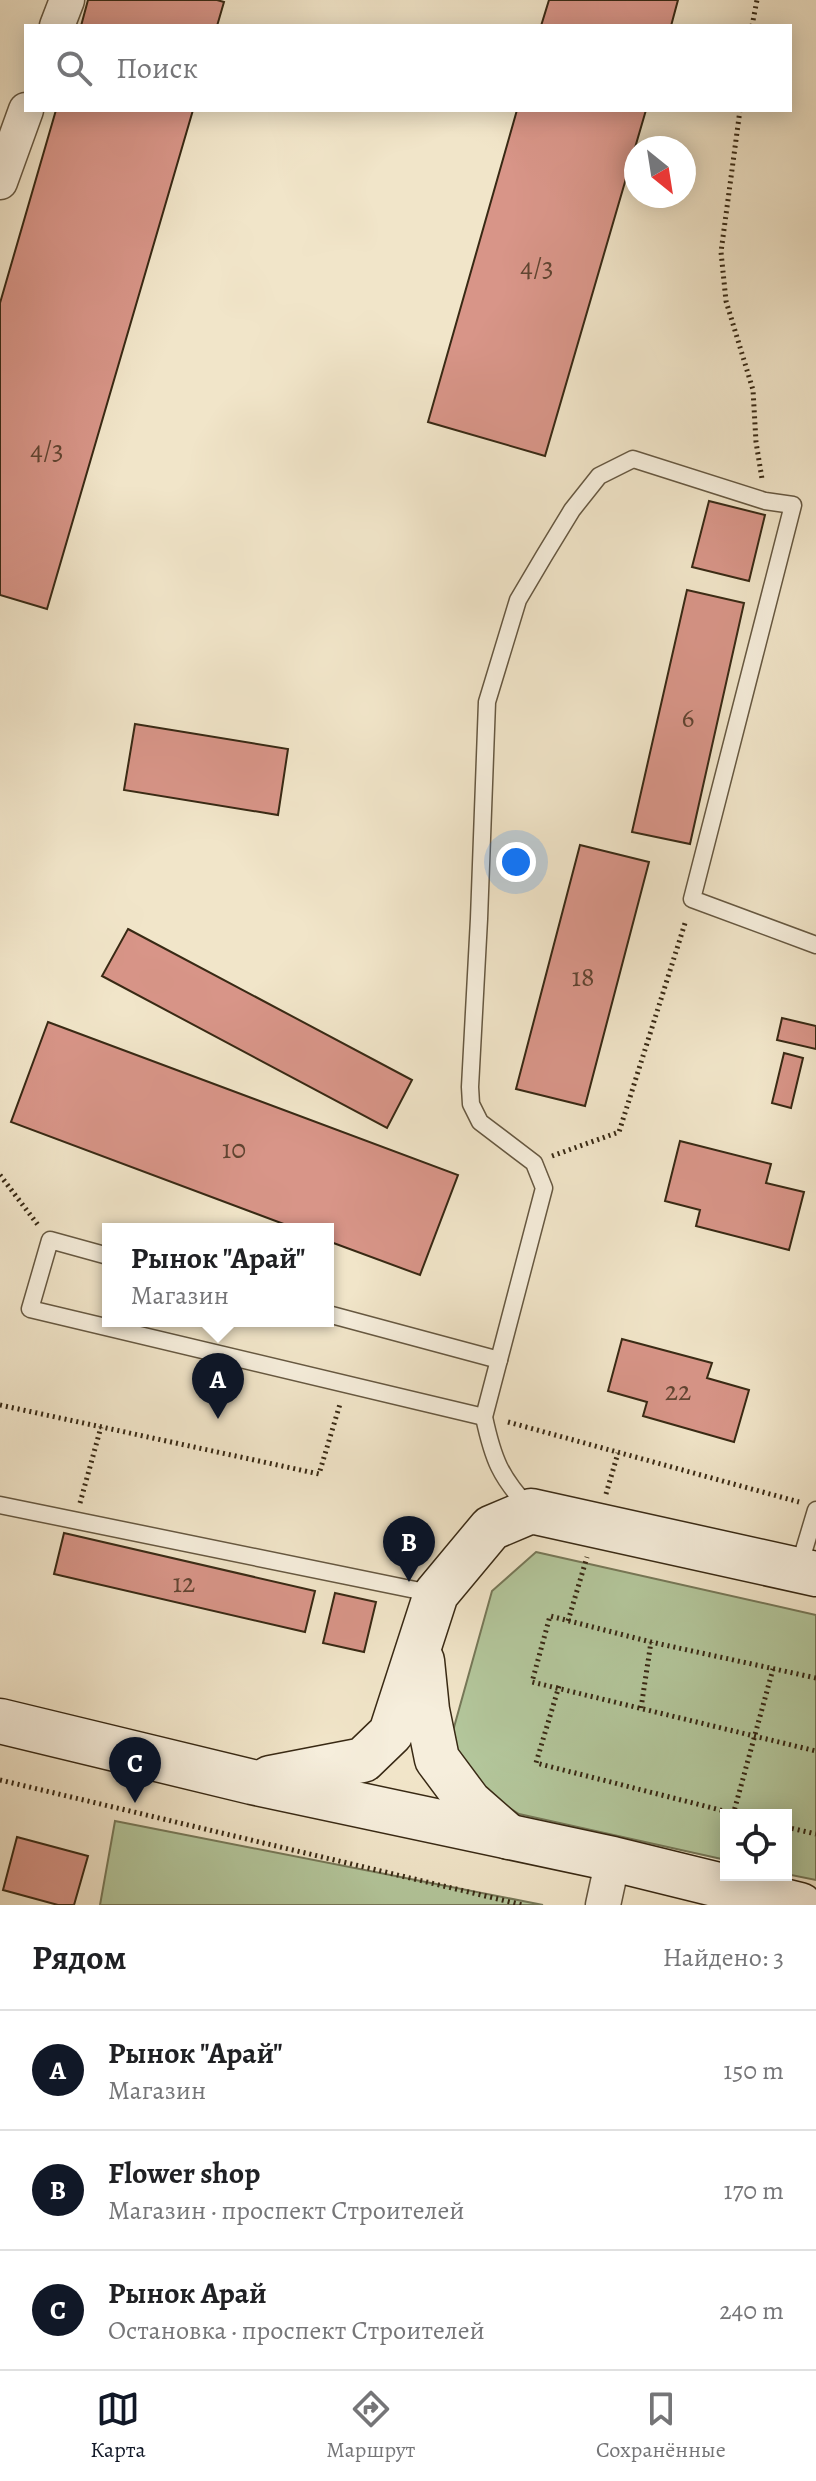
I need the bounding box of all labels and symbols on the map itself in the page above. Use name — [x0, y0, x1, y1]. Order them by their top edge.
north arrow — [624, 136, 696, 208]
house number: 4/3 — [520, 248, 554, 286]
house number: 4/3 — [30, 431, 64, 469]
house number: 6 — [682, 699, 695, 737]
your location — [496, 842, 536, 882]
house number: 18 — [571, 958, 595, 996]
house number: 10 — [222, 1130, 246, 1168]
pin: A — [192, 1353, 244, 1419]
house number: 22 — [665, 1372, 691, 1410]
pin: B — [383, 1516, 435, 1582]
house number: 12 — [173, 1564, 195, 1602]
pin: C — [109, 1737, 161, 1803]

